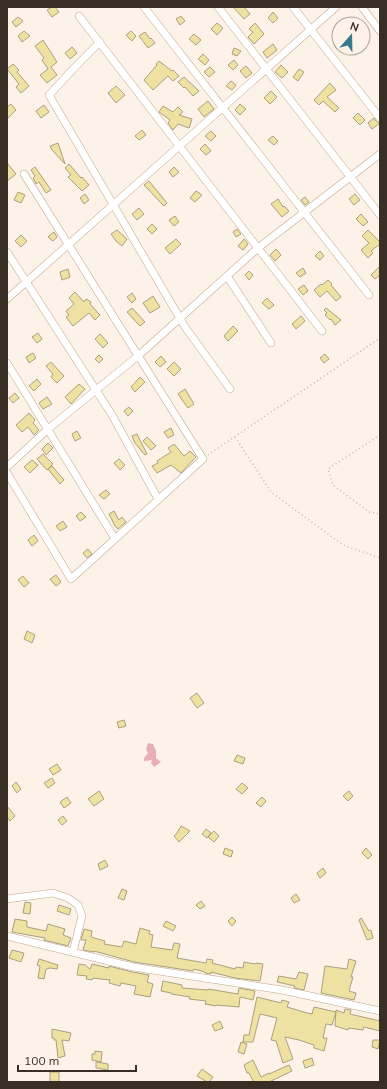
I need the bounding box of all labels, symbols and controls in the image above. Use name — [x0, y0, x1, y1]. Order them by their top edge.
north arrow — [331, 16, 371, 56]
text: N — [348, 19, 361, 35]
scale bar — [18, 1047, 136, 1073]
text: 100 m — [24, 1053, 59, 1068]

